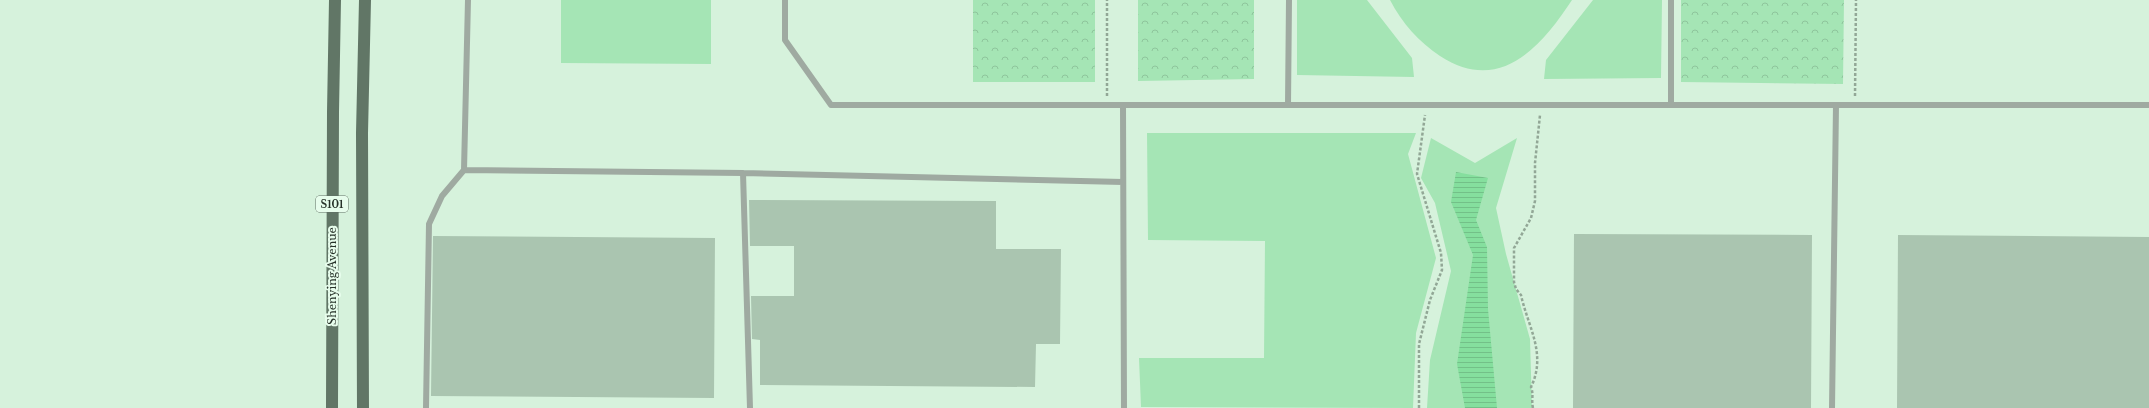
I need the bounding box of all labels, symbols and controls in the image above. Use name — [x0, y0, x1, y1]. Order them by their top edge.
road number: S101 — [316, 196, 348, 212]
street label: Shenying Avenue — [325, 227, 339, 325]

